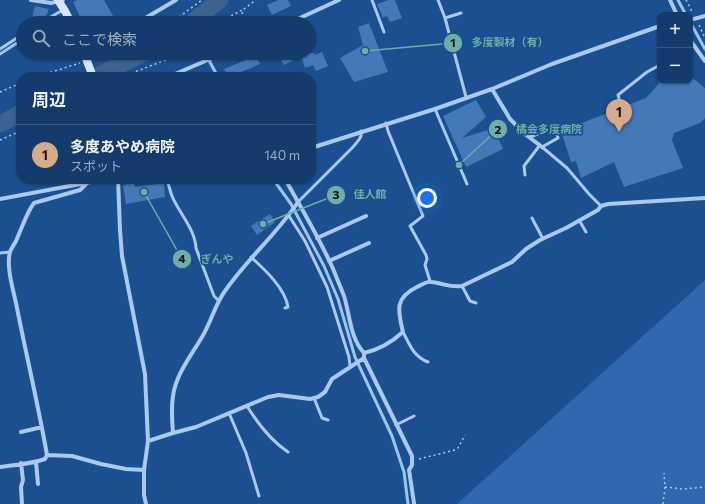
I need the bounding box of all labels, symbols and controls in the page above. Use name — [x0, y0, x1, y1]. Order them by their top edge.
map controls — [657, 12, 693, 84]
button: + — [657, 12, 693, 48]
search box — [16, 16, 316, 60]
icon: search — [30, 27, 52, 49]
text: ここで検索 — [62, 30, 137, 48]
callout: 多度製材（有） — [443, 31, 556, 54]
text: 1 — [450, 35, 456, 49]
text: 多度製材（有） — [472, 35, 549, 48]
button: − — [657, 48, 693, 84]
text: 周辺 — [32, 89, 66, 110]
pin: 1 — [606, 99, 632, 132]
callout: 橘会多度病院 — [488, 118, 590, 141]
text: 2 — [495, 122, 502, 136]
text: 橘会多度病院 — [516, 122, 582, 135]
text: 多度あやめ病院 — [70, 137, 175, 155]
text: 1 — [42, 147, 48, 163]
text: 140 m — [264, 147, 300, 163]
text: スポット — [70, 158, 122, 174]
callout: 佳人館 — [326, 183, 395, 206]
text: 3 — [333, 187, 340, 201]
text: 佳人館 — [354, 187, 387, 200]
your location — [417, 188, 437, 208]
callout: ぎんや — [172, 248, 241, 271]
text: 4 — [178, 251, 186, 265]
text: ぎんや — [201, 252, 234, 265]

